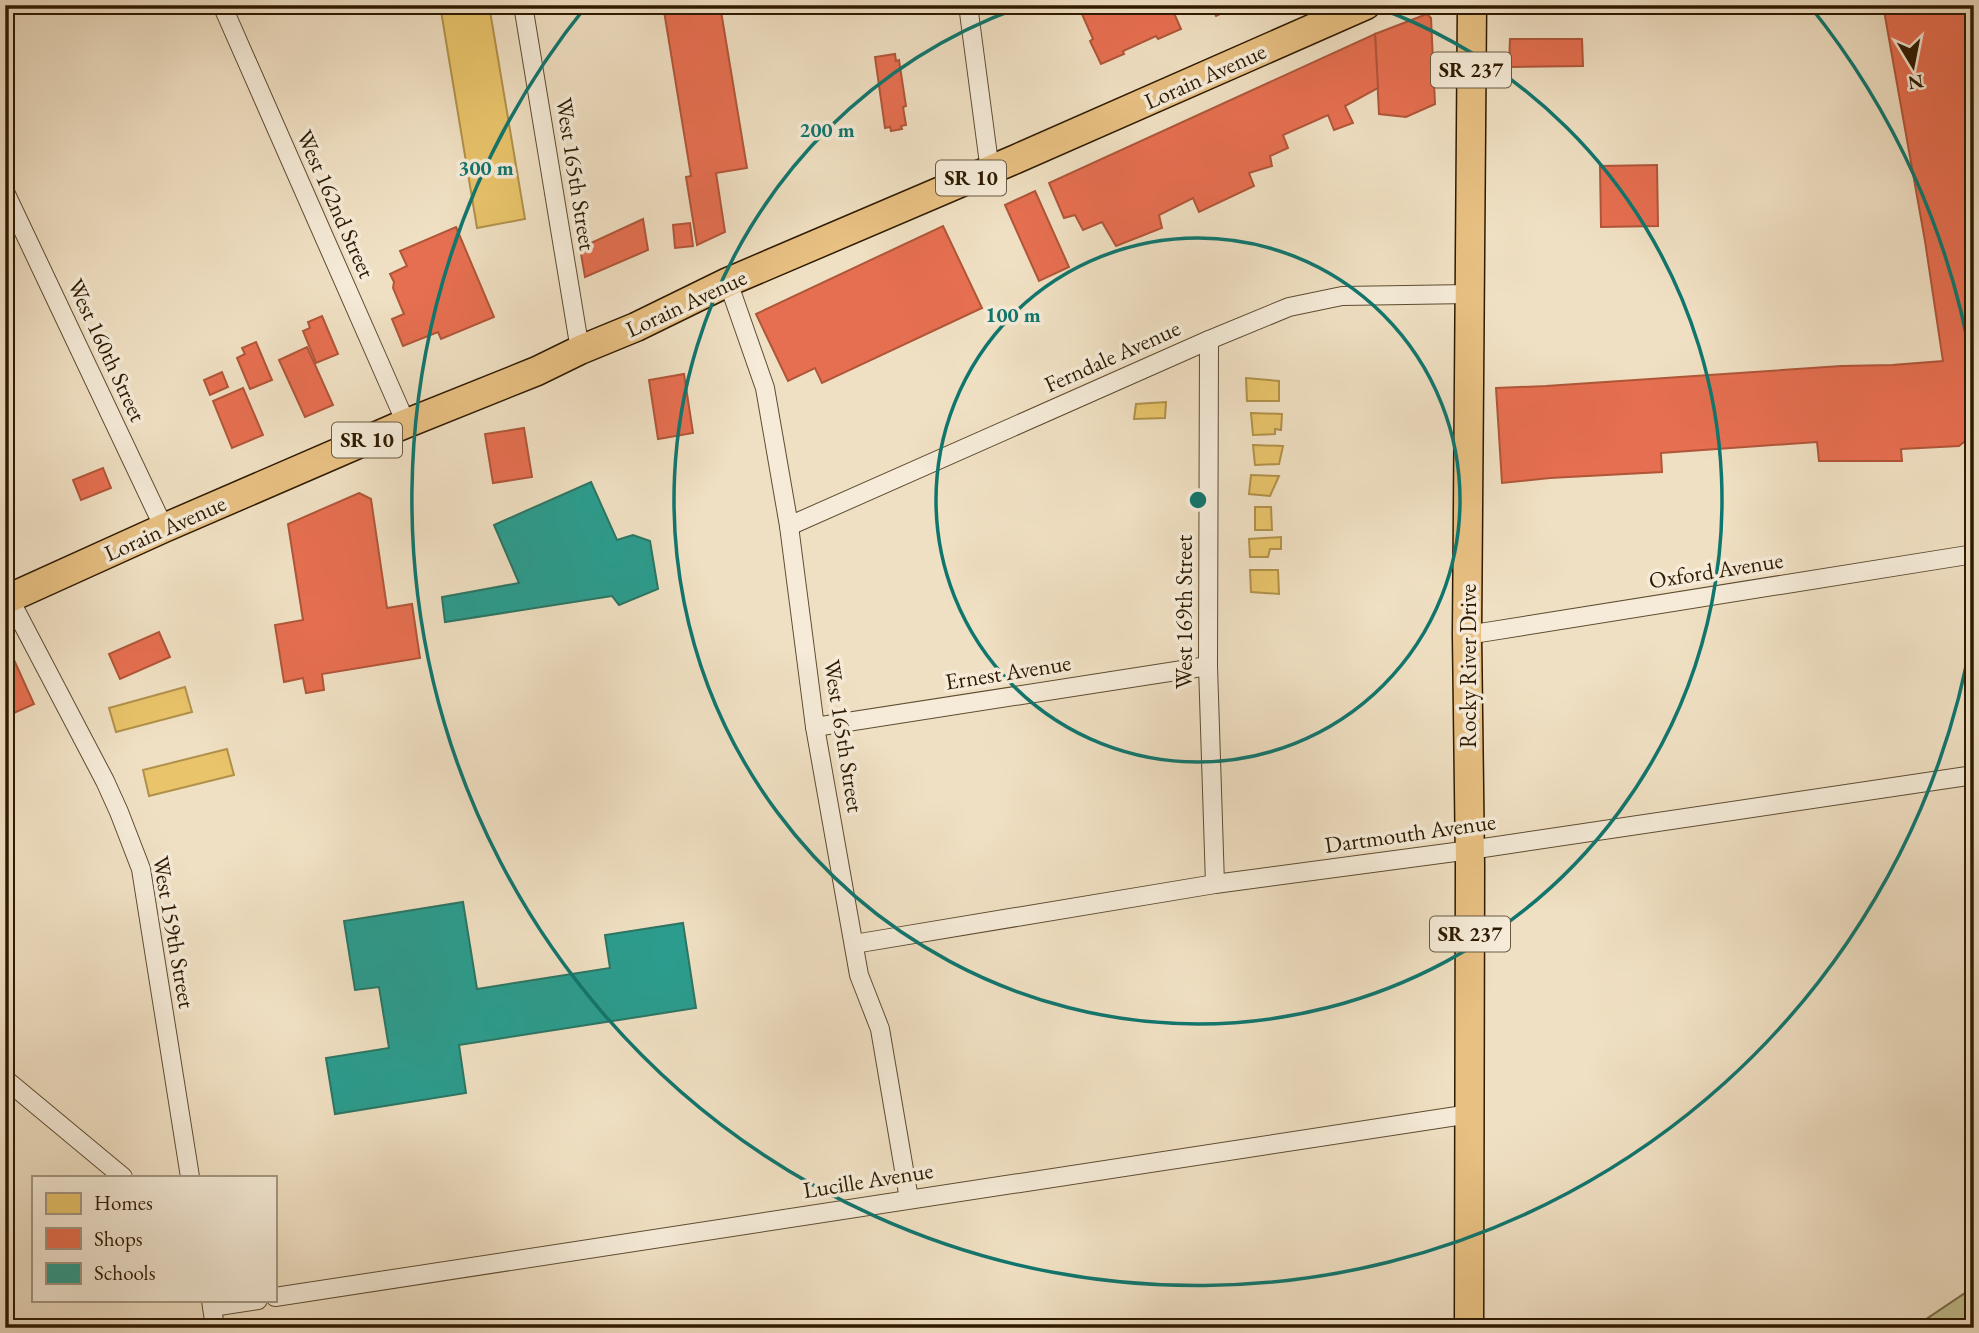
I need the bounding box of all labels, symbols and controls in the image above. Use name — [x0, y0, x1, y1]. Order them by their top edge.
north arrow — [1878, 32, 1948, 102]
street label: Lorain Avenue — [1139, 36, 1271, 116]
road number: SR 237 — [1431, 52, 1511, 88]
text: N — [1906, 69, 1926, 96]
street label: West 165th Street — [549, 95, 603, 253]
text: 200 m — [799, 116, 855, 143]
street label: West 162nd Street — [290, 125, 382, 283]
text: 300 m — [458, 154, 514, 181]
road number: SR 10 — [936, 160, 1006, 196]
street label: Lorain Avenue — [621, 262, 751, 344]
street label: West 160th Street — [61, 274, 154, 427]
text: 100 m — [985, 301, 1041, 328]
street label: Ferndale Avenue — [1039, 313, 1185, 399]
road number: SR 10 — [332, 422, 402, 458]
street label: Lorain Avenue — [99, 488, 231, 568]
centre of rings — [1186, 488, 1210, 512]
street label: West 169th Street — [1169, 534, 1199, 689]
street label: Oxford Avenue — [1647, 545, 1785, 595]
street label: Rocky River Drive — [1453, 584, 1483, 748]
street label: Ernest Avenue — [943, 647, 1073, 697]
street label: West 165th Street — [817, 657, 871, 815]
street label: Dartmouth Avenue — [1322, 806, 1498, 860]
street label: West 159th Street — [146, 853, 202, 1011]
road number: SR 237 — [1430, 916, 1510, 951]
street label: Lucille Avenue — [801, 1155, 935, 1205]
legend — [32, 1176, 276, 1302]
text: Homes — [94, 1189, 153, 1216]
text: Shops — [94, 1225, 143, 1252]
text: Schools — [94, 1259, 156, 1286]

